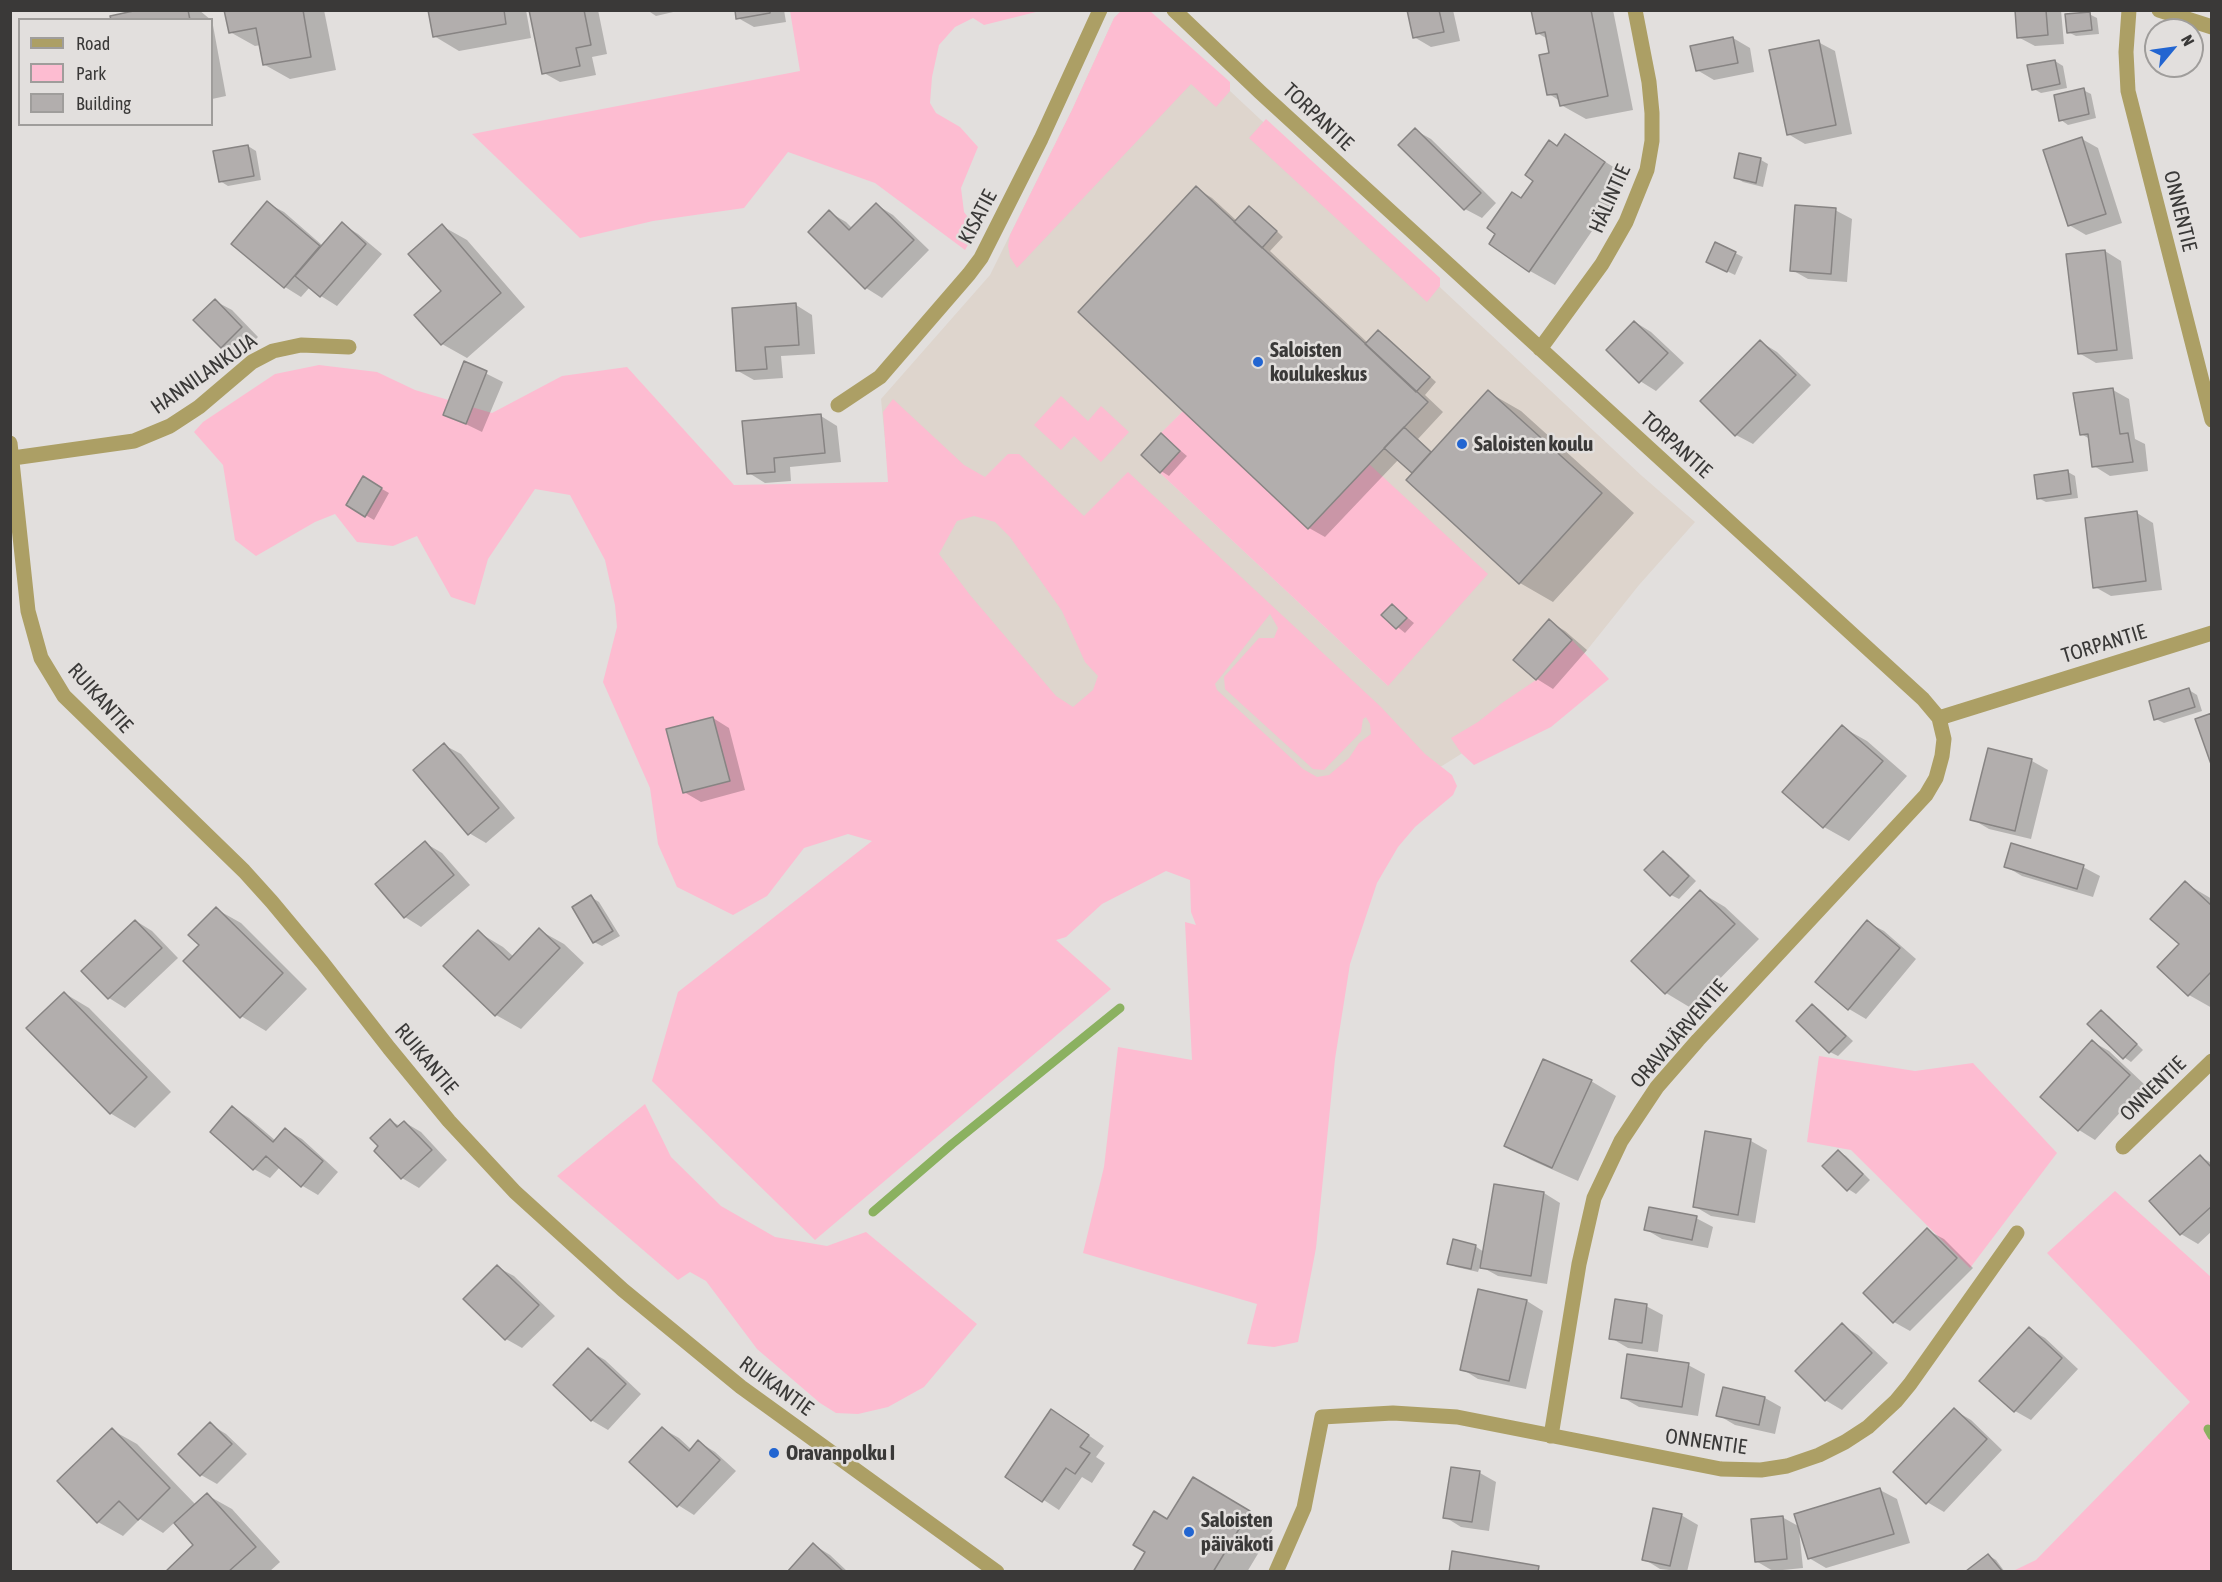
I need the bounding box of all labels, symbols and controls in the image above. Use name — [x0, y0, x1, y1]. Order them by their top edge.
legend — [18, 18, 213, 126]
north arrow — [2144, 18, 2204, 78]
text: N — [2178, 32, 2198, 49]
text: Road — [76, 33, 110, 54]
text: Park — [76, 63, 106, 84]
street label: TORPANTIE — [1278, 78, 1358, 156]
text: Building — [76, 93, 131, 114]
street label: HÄLINTIE — [1584, 161, 1636, 237]
street label: ONNENTIE — [2158, 168, 2202, 254]
street label: KISATIE — [953, 186, 1003, 248]
street label: HANNILANKUJA — [146, 328, 262, 420]
place label: Saloisten koulukeskus — [1270, 337, 1367, 387]
marker: Saloisten koulukeskus — [1251, 355, 1265, 369]
street label: TORPANTIE — [1635, 406, 1717, 484]
place label: Saloisten koulu — [1474, 431, 1593, 457]
marker: Saloisten koulu — [1455, 437, 1469, 451]
street label: TORPANTIE — [2059, 619, 2149, 669]
street label: RUIKANTIE — [62, 658, 138, 738]
street label: ORAVAJÄRVENTIE — [1625, 975, 1733, 1093]
street label: RUIKANTIE — [389, 1018, 463, 1100]
street label: ONNENTIE — [2115, 1051, 2191, 1127]
street label: RUIKANTIE — [734, 1351, 818, 1421]
street label: ONNENTIE — [1664, 1424, 1748, 1460]
place label: Oravanpolku I — [786, 1440, 895, 1466]
marker: Oravanpolku I — [767, 1446, 781, 1460]
place label: Saloisten päiväkoti — [1201, 1507, 1273, 1557]
marker: Saloisten päiväkoti — [1182, 1525, 1196, 1539]

